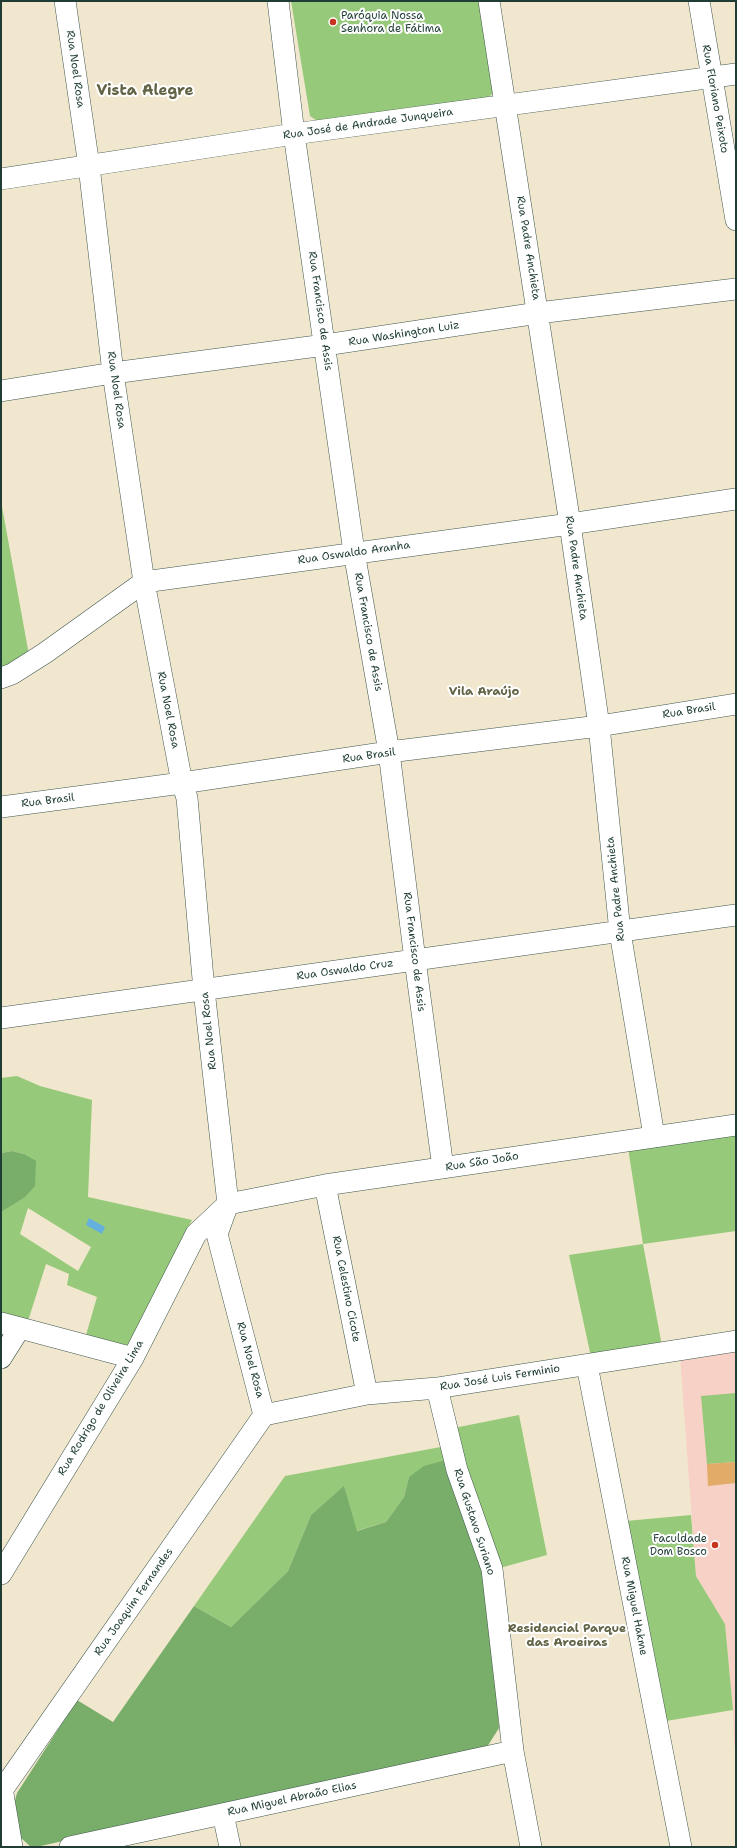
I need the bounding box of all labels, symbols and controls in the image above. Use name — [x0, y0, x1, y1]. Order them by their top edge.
place label: Paróquia Nossa Senhora de Fátima — [341, 9, 441, 35]
marker: Paróquia Nossa Senhora de Fátima — [328, 17, 338, 27]
street label: Rua Noel Rosa — [63, 29, 87, 109]
street label: Rua Floriano Peixoto — [699, 44, 731, 154]
district label: Vista Alegre — [96, 82, 194, 100]
street label: Rua José de Andrade Junqueira — [282, 106, 454, 142]
street label: Rua Padre Anchieta — [513, 195, 543, 301]
street label: Rua Francisco de Assis — [305, 250, 335, 372]
street label: Rua Washington Luiz — [348, 319, 460, 349]
street label: Rua Noel Rosa — [104, 350, 128, 430]
street label: Rua Padre Anchieta — [562, 515, 590, 621]
street label: Rua Oswaldo Aranha — [297, 539, 411, 567]
street label: Rua Francisco de Assis — [351, 572, 385, 692]
street label: Rua Noel Rosa — [154, 670, 182, 750]
district label: Vila Araújo — [449, 685, 519, 699]
street label: Rua Brasil — [662, 700, 716, 722]
street label: Rua Brasil — [342, 746, 396, 766]
street label: Rua Brasil — [21, 791, 75, 811]
street label: Rua Padre Anchieta — [604, 836, 628, 942]
street label: Rua Francisco de Assis — [400, 891, 428, 1013]
street label: Rua Oswaldo Cruz — [296, 957, 394, 983]
street label: Rua Noel Rosa — [198, 991, 220, 1071]
street label: Rua São João — [444, 1150, 520, 1174]
street label: Rua Celestino Cicote — [329, 1235, 363, 1343]
street label: Rua Noel Rosa — [234, 1321, 266, 1399]
street label: Rua Rodrigo de Oliveira Lima — [55, 1338, 147, 1478]
street label: Rua José Luis Ferminio — [439, 1362, 561, 1394]
street label: Rua Gustavo Suriano — [451, 1467, 497, 1577]
place label: Faculdade Dom Bosco — [650, 1532, 707, 1558]
marker: Faculdade Dom Bosco — [710, 1540, 720, 1550]
street label: Rua Joaquim Fernandes — [92, 1546, 176, 1658]
street label: Rua Miguel Hakme — [618, 1556, 650, 1656]
district label: Residencial Parque das Aroeiras — [508, 1622, 626, 1650]
street label: Rua Miguel Abraão Elias — [226, 1779, 358, 1819]

